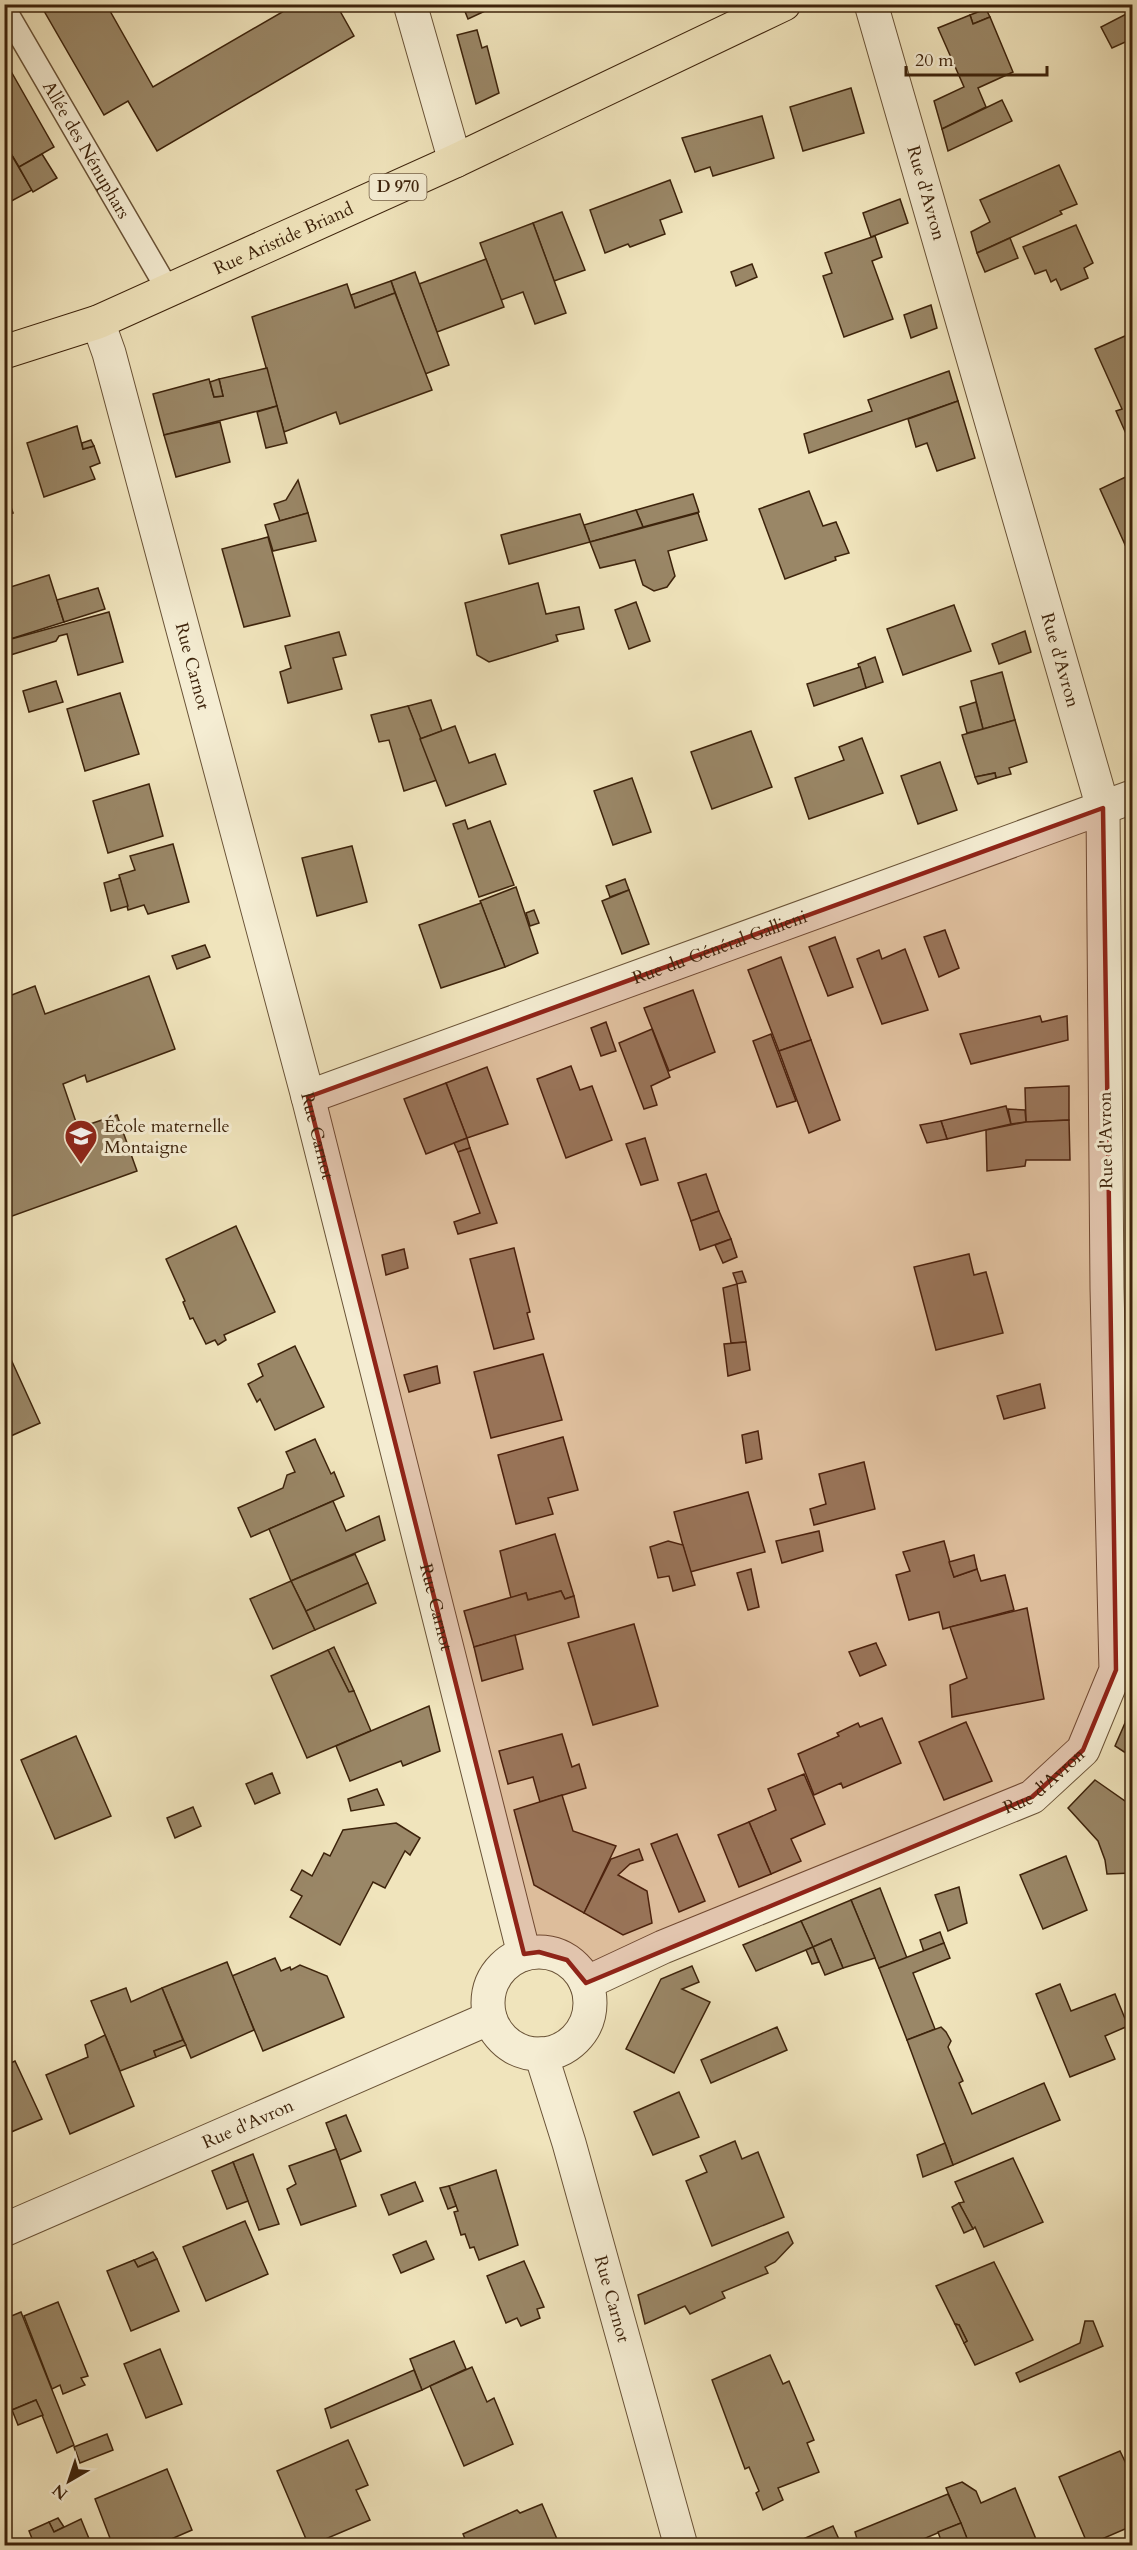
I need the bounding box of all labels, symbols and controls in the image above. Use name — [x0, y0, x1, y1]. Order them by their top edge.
scale bar — [906, 39, 1047, 77]
text: 20 m — [915, 48, 954, 73]
street label: Allée des Nénuphars — [37, 76, 136, 223]
street label: Rue d'Avron — [901, 143, 952, 244]
road number: D 970 — [370, 174, 426, 200]
street label: Rue Aristide Briand — [210, 196, 358, 281]
street label: Rue d'Avron — [1035, 610, 1086, 711]
street label: Rue Carnot — [169, 620, 216, 713]
street label: Rue du Général Gallieni — [629, 904, 810, 990]
street label: Rue Carnot — [295, 1089, 341, 1182]
street label: Rue d'Avron — [1093, 1090, 1119, 1189]
place label: École maternelle Montaigne — [104, 1114, 230, 1160]
school or university icon: École maternelle Montaigne — [63, 1118, 99, 1165]
street label: Rue Carnot — [414, 1561, 460, 1654]
street label: Rue d'Avron — [999, 1742, 1091, 1820]
street label: Rue d'Avron — [198, 2092, 298, 2155]
street label: Rue Carnot — [588, 2252, 636, 2345]
north arrow — [39, 2451, 99, 2511]
text: N — [48, 2479, 73, 2505]

